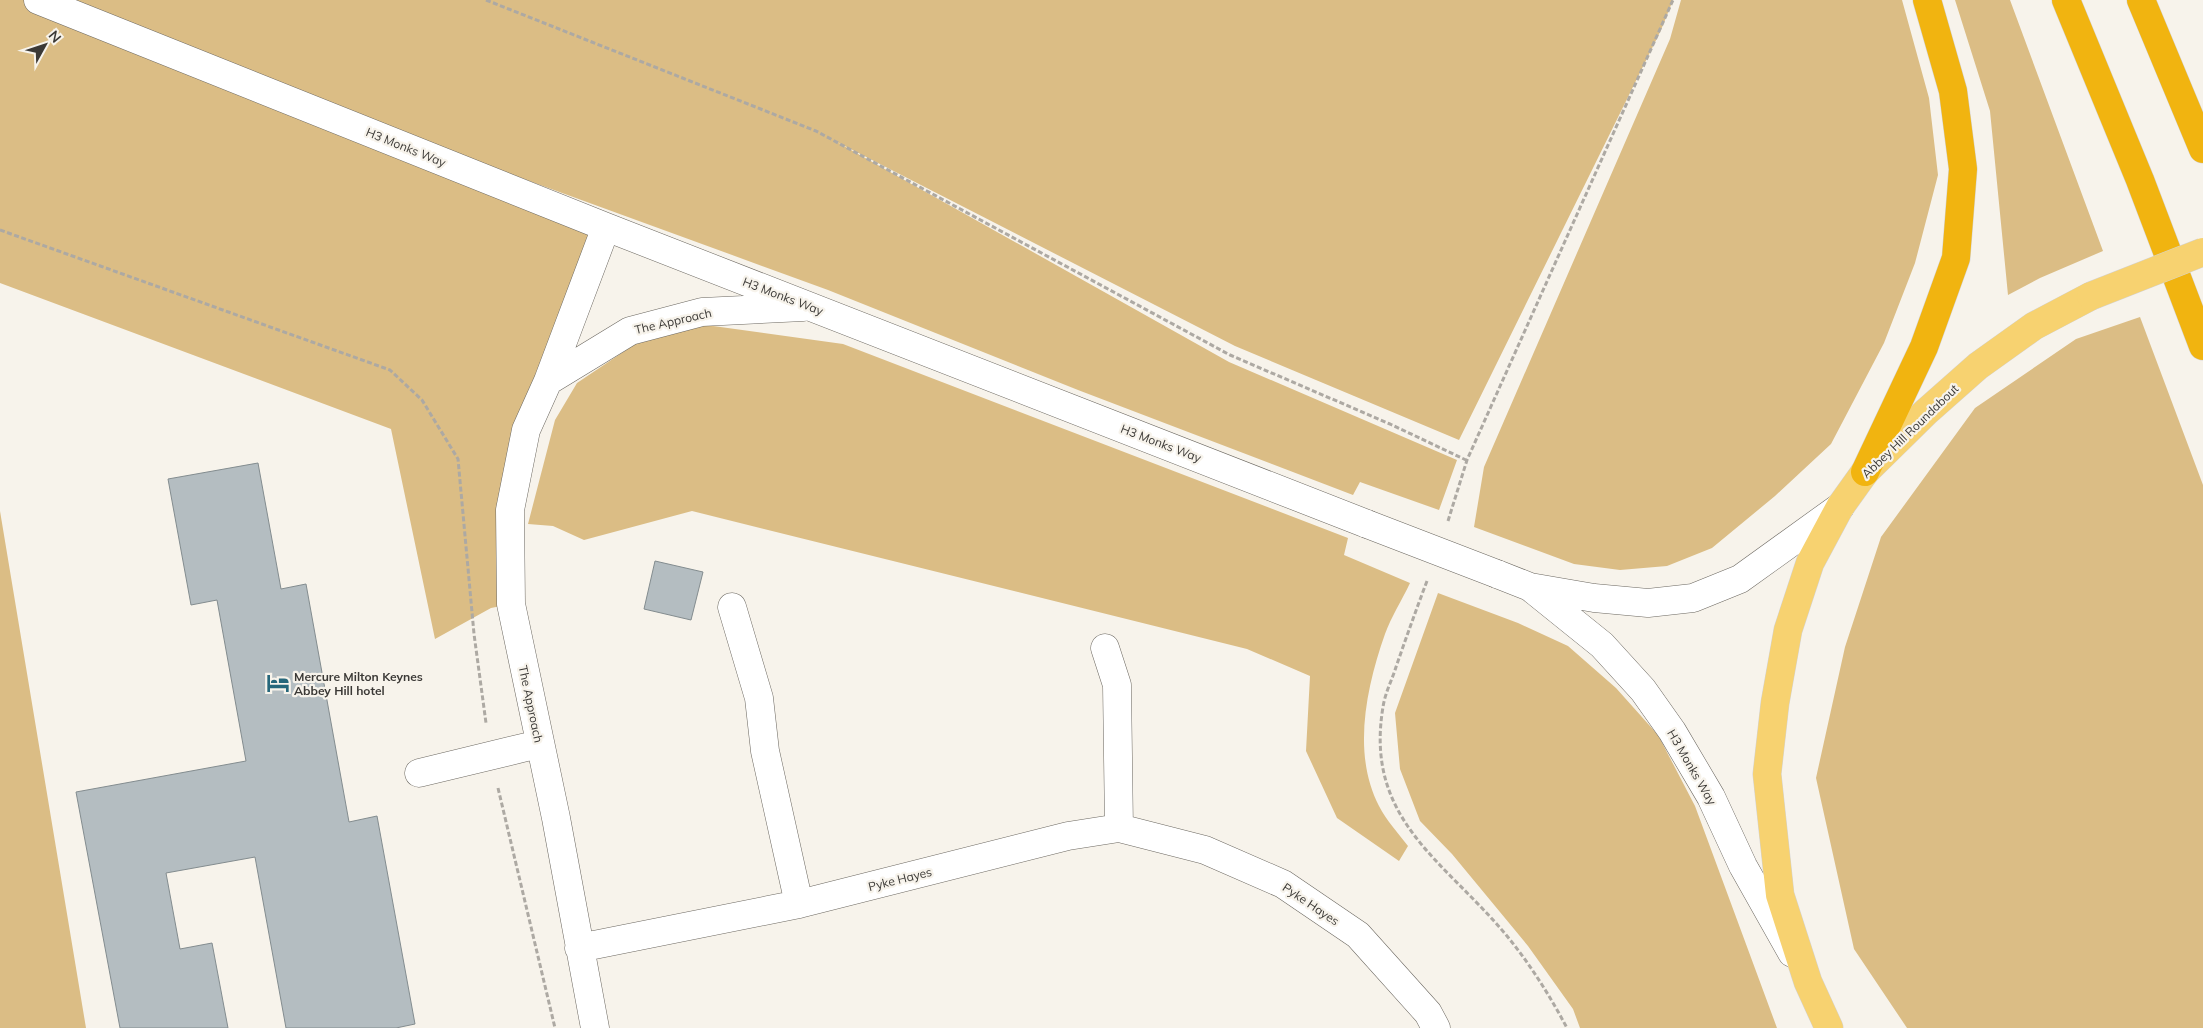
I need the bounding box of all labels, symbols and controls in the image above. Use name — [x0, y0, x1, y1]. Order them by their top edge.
north arrow — [20, 20, 70, 70]
text: N — [45, 27, 65, 46]
street label: H3 Monks Way — [364, 124, 449, 170]
street label: H3 Monks Way — [741, 274, 826, 318]
street label: The Approach — [633, 305, 713, 337]
street label: Abbey Hill Roundabout — [1859, 381, 1961, 481]
street label: H3 Monks Way — [1119, 421, 1204, 465]
street label: The Approach — [516, 664, 546, 744]
place label: Mercure Milton Keynes Abbey Hill hotel — [294, 669, 423, 698]
hotel icon: Mercure Milton Keynes Abbey Hill hotel — [265, 670, 291, 696]
street label: H3 Monks Way — [1664, 726, 1720, 808]
street label: Pyke Hayes — [867, 864, 933, 894]
street label: Pyke Hayes — [1280, 880, 1342, 928]

